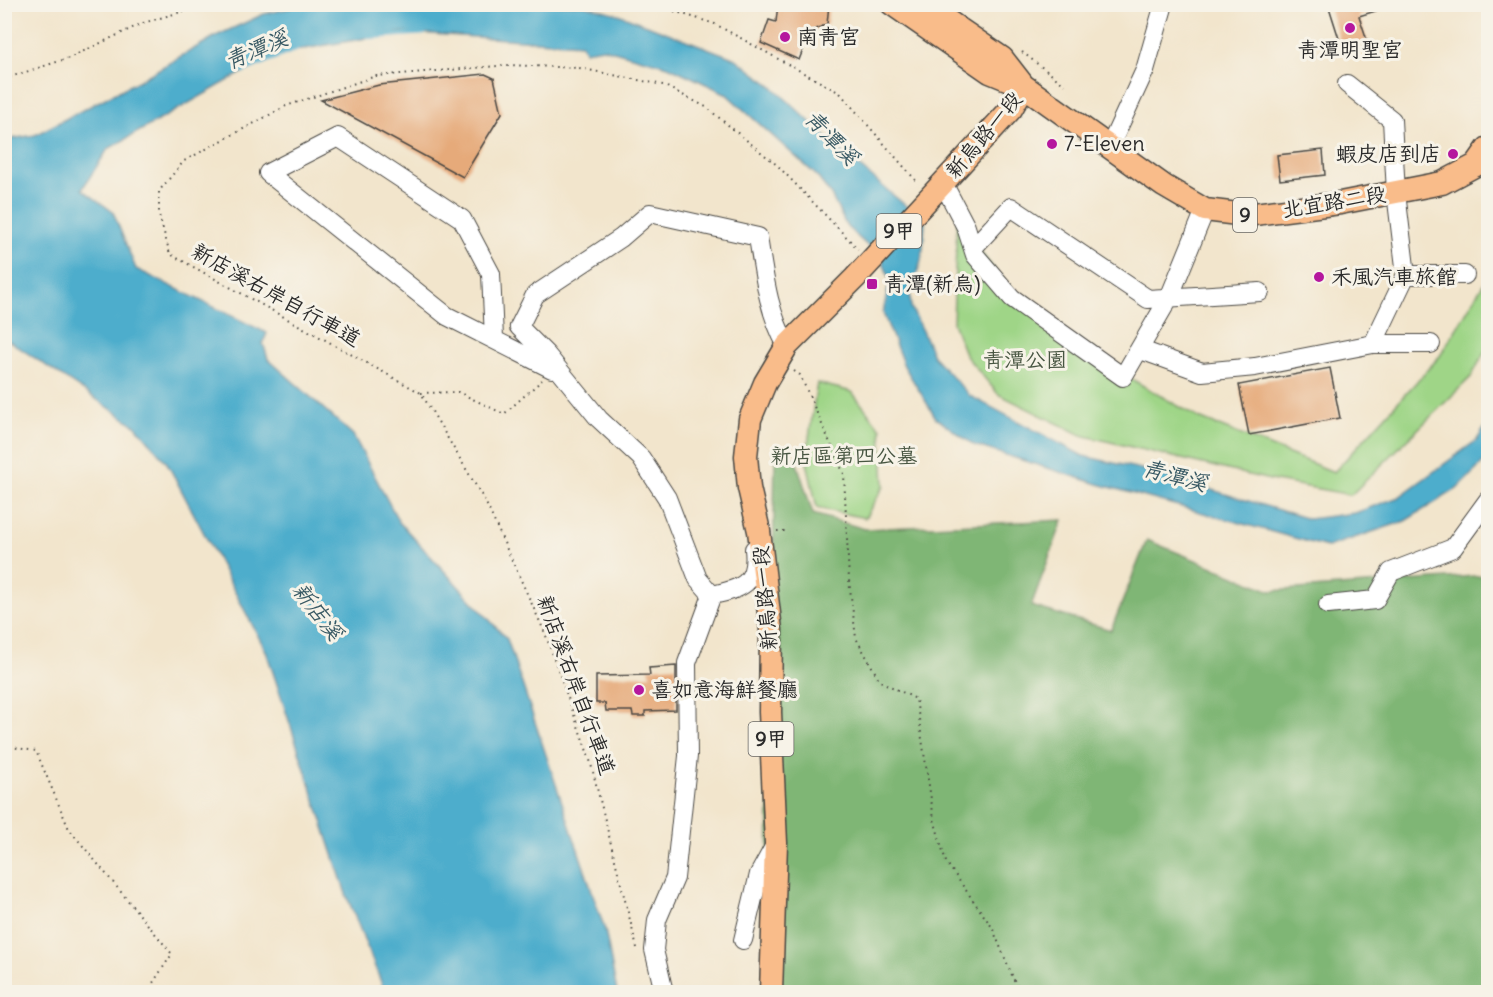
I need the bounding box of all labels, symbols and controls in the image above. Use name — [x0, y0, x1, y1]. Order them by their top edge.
marker: 青潭明聖宮 — [1343, 21, 1357, 35]
water label: 青潭溪 — [220, 23, 293, 75]
place label: 南青宮 — [797, 23, 860, 50]
marker: 南青宮 — [778, 30, 792, 44]
place label: 青潭明聖宮 — [1298, 36, 1403, 63]
street label: 新烏路一段 — [940, 86, 1028, 184]
water label: 青潭溪 — [799, 104, 866, 171]
place label: 7-Eleven — [1064, 130, 1145, 157]
marker: 7-Eleven — [1045, 137, 1059, 151]
place label: 蝦皮店到店 — [1336, 140, 1441, 167]
marker: 蝦皮店到店 — [1446, 147, 1460, 161]
street label: 北宜路二段 — [1280, 180, 1388, 223]
road number: 9 — [1233, 198, 1257, 232]
road number: 9甲 — [876, 214, 922, 248]
street label: 新店溪右岸自行車道 — [187, 237, 365, 352]
place label: 禾風汽車旅館 — [1331, 263, 1457, 290]
place label: 青潭(新烏) — [884, 270, 981, 297]
marker: 禾風汽車旅館 — [1312, 270, 1326, 284]
marker: 青潭(新烏) — [865, 277, 879, 291]
park label: 青潭公園 — [983, 346, 1067, 373]
park label: 新店區第四公墓 — [771, 442, 918, 469]
water label: 青潭溪 — [1139, 453, 1211, 497]
street label: 新烏路一段 — [746, 545, 783, 652]
water label: 新店溪 — [287, 576, 350, 646]
street label: 新店溪右岸自行車道 — [531, 591, 621, 778]
place label: 喜如意海鮮餐廳 — [651, 676, 798, 703]
marker: 喜如意海鮮餐廳 — [632, 683, 646, 697]
road number: 9甲 — [748, 722, 794, 756]

